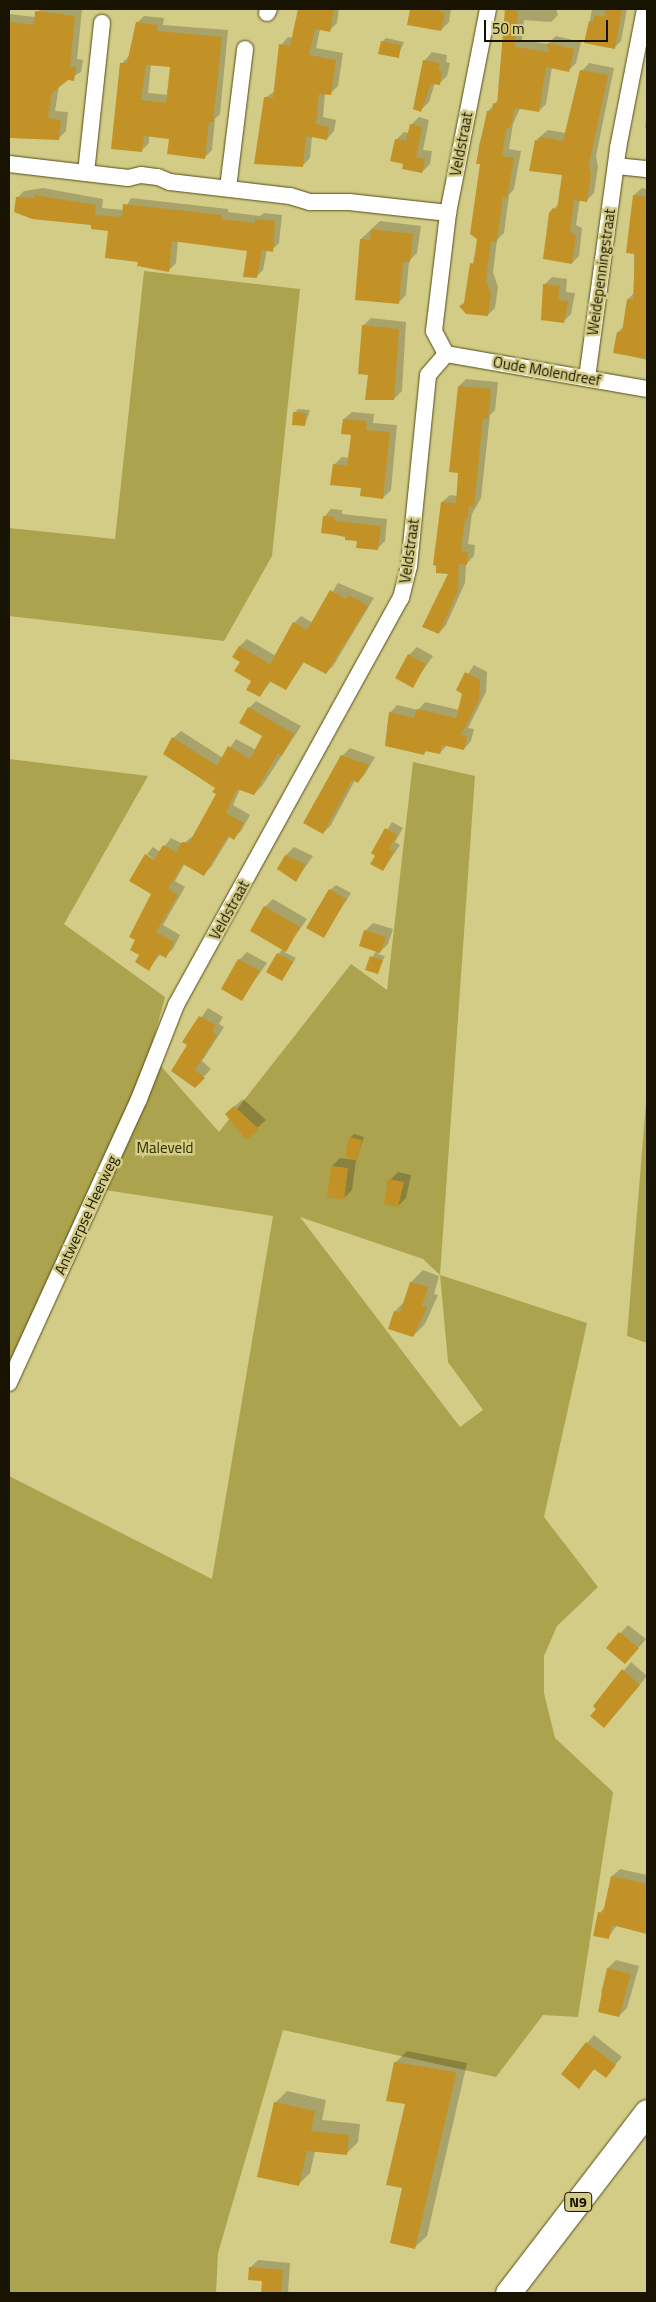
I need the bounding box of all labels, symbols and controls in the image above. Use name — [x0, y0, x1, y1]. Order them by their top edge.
scale bar — [486, 10, 610, 42]
text: 50 m — [492, 17, 525, 40]
street label: Veldstraat — [446, 110, 476, 178]
street label: Weidepenningstraat — [583, 208, 619, 336]
street label: Oude Molendreef — [492, 353, 602, 389]
street label: Veldstraat — [396, 518, 422, 584]
street label: Veldstraat — [205, 877, 253, 943]
park label: Maleveld — [136, 1139, 194, 1157]
street label: Antwerpse Heerweg — [51, 1153, 121, 1277]
road number: N9 — [563, 2190, 593, 2214]

